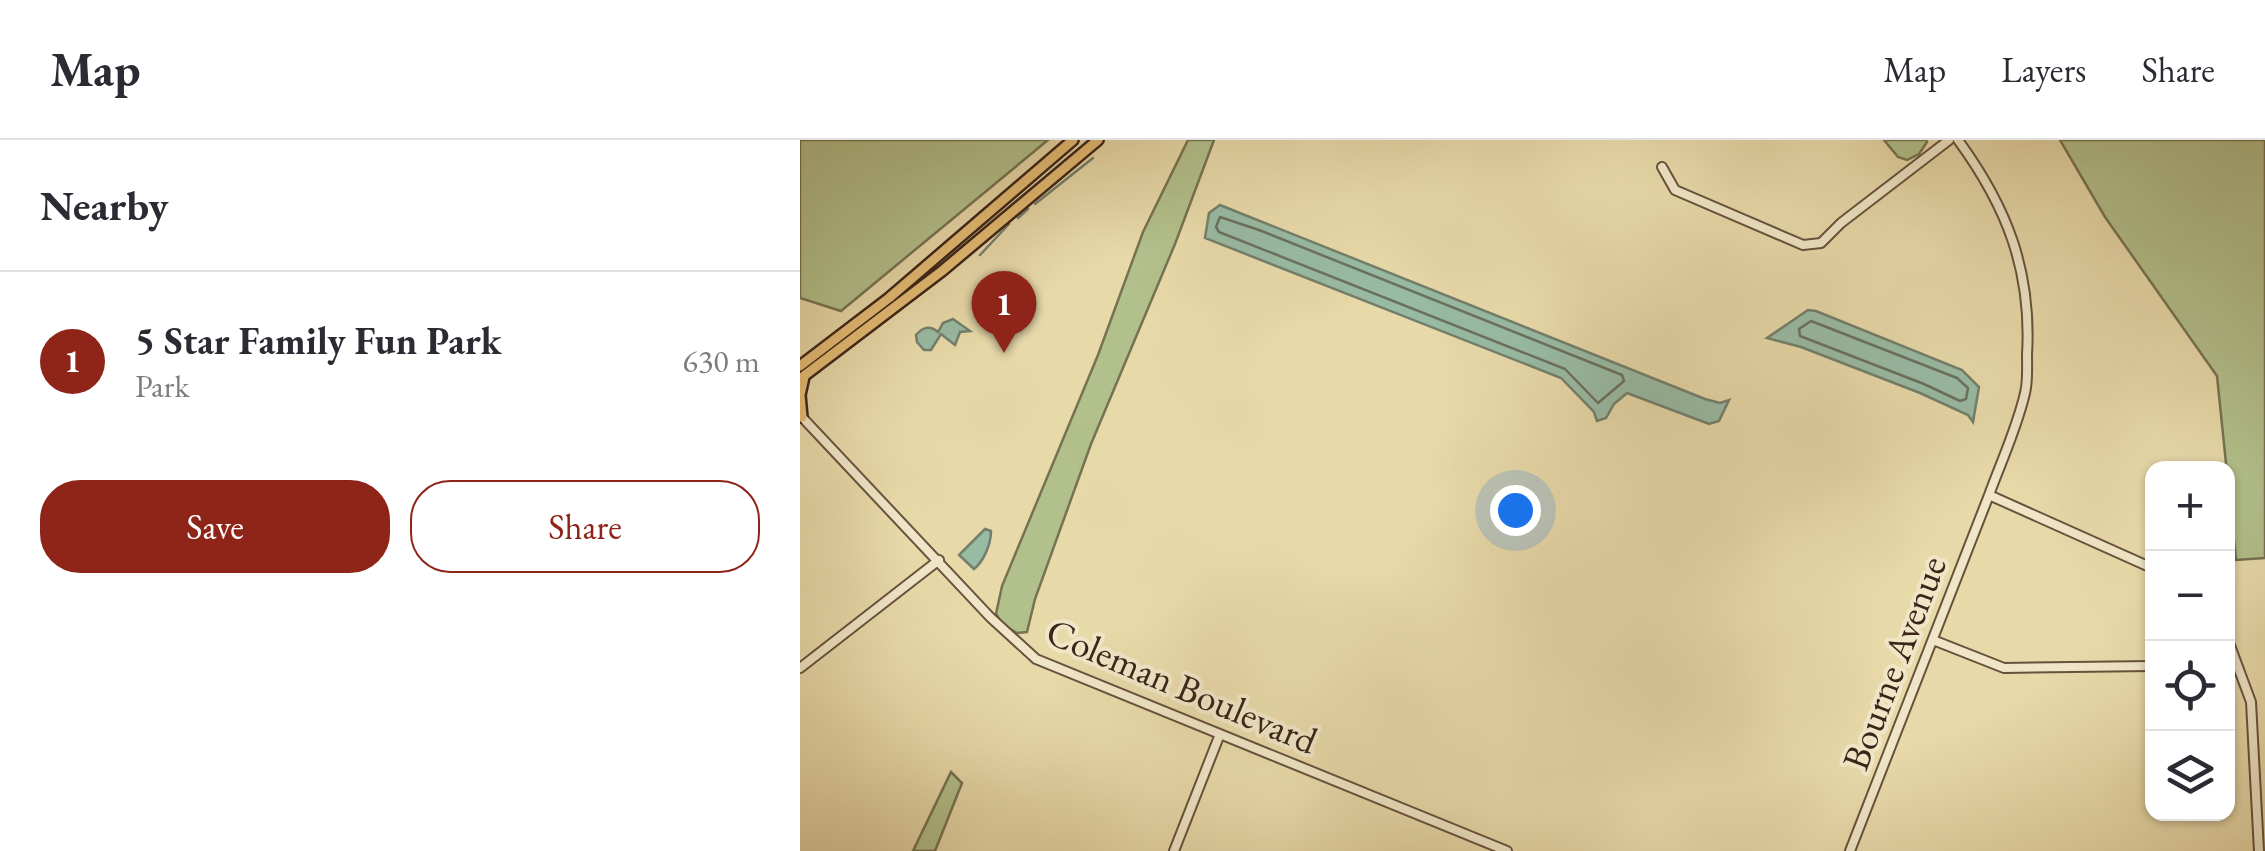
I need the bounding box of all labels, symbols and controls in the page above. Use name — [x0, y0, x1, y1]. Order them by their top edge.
text: Map — [50, 38, 141, 100]
text: Map — [1883, 47, 1946, 92]
text: Layers — [2001, 47, 2086, 92]
text: Share — [2141, 47, 2215, 92]
text: Nearby — [40, 178, 169, 233]
pin: 1 — [972, 270, 1036, 353]
text: 5 Star Family Fun Park — [135, 316, 501, 365]
text: 1 — [64, 340, 81, 382]
text: 630 m — [683, 340, 760, 382]
text: Park — [135, 365, 190, 407]
map controls — [2145, 461, 2235, 821]
button: + — [2145, 461, 2235, 551]
button: Save — [40, 480, 390, 573]
button: Share — [410, 480, 760, 573]
your location — [1490, 485, 1541, 536]
street label: Bourne Avenue — [1830, 549, 1957, 777]
button: − — [2145, 551, 2235, 641]
street label: Coleman Boulevard — [1039, 606, 1326, 765]
button: locate — [2145, 641, 2235, 731]
button: layers — [2145, 731, 2235, 821]

